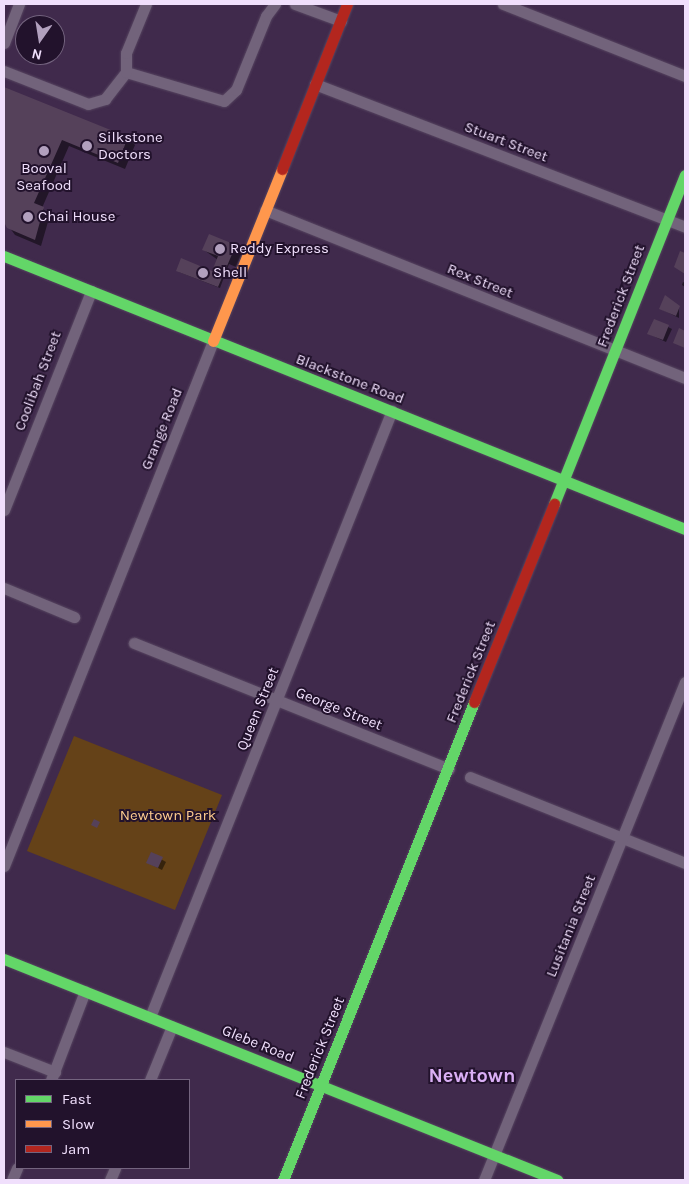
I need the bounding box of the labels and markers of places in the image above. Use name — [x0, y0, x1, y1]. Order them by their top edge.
place label: Silkstone Doctors — [98, 128, 163, 163]
marker: Silkstone Doctors — [80, 139, 94, 153]
marker: Booval Seafood — [38, 145, 50, 157]
place label: Booval Seafood — [16, 159, 72, 194]
place label: Chai House — [38, 208, 115, 226]
marker: Chai House — [22, 211, 34, 223]
place label: Reddy Express — [230, 240, 329, 258]
marker: Reddy Express — [214, 243, 226, 255]
place label: Shell — [213, 264, 247, 282]
marker: Shell — [197, 267, 209, 279]

